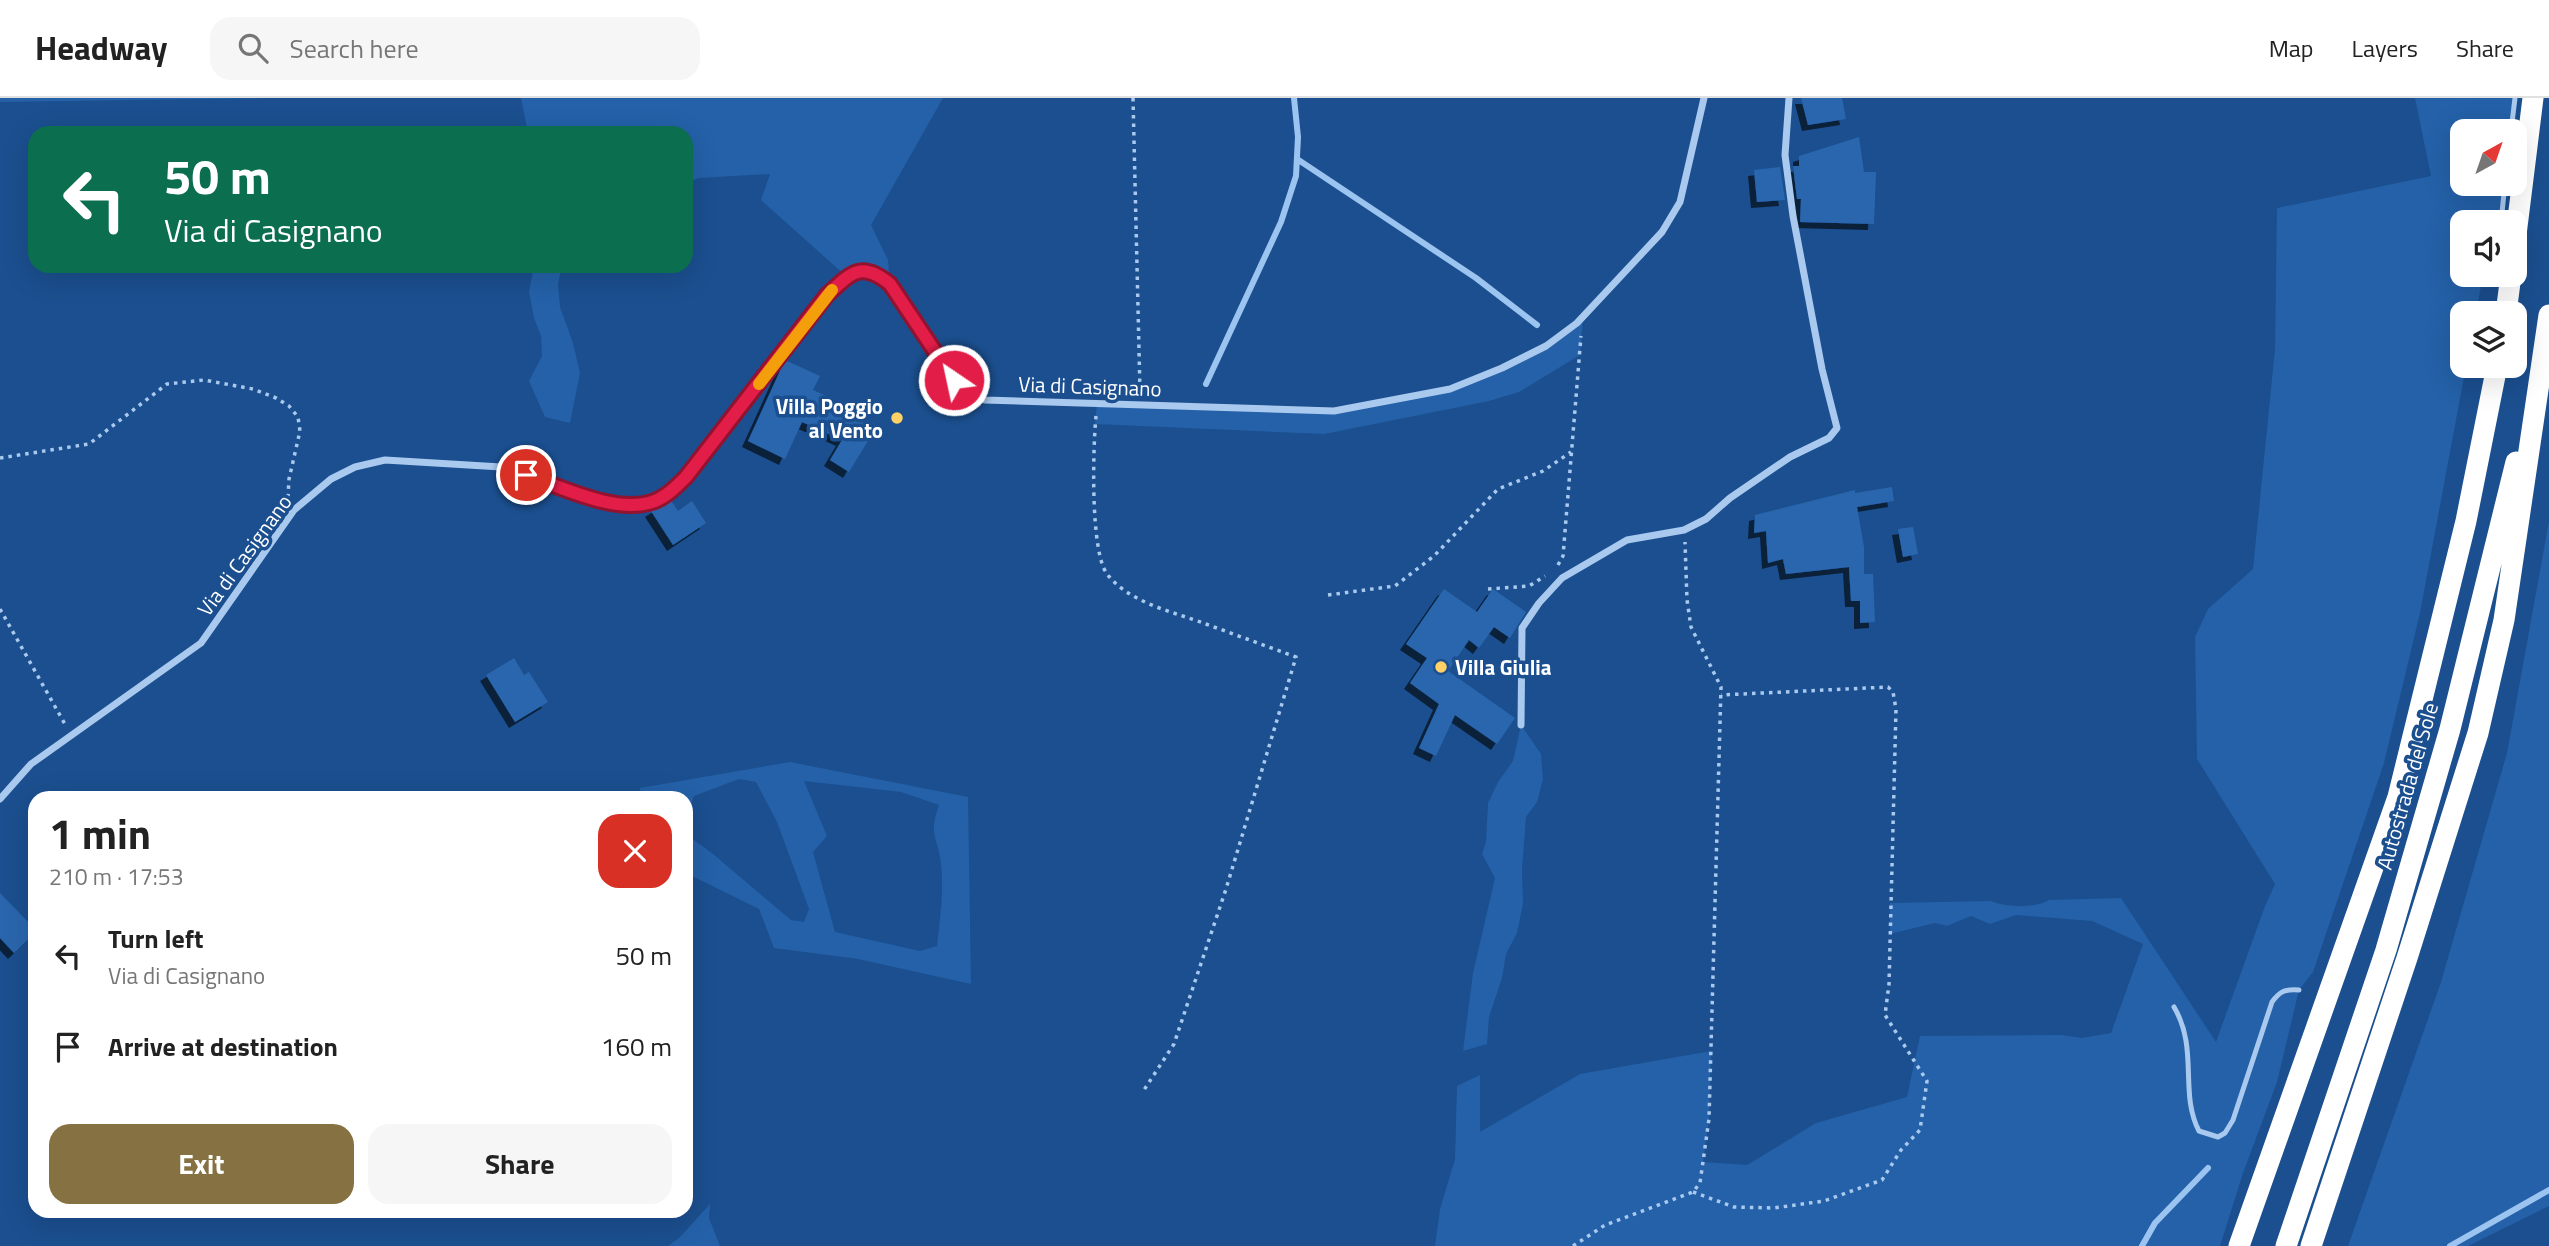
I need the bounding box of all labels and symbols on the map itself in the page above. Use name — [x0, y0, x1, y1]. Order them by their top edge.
north arrow — [2450, 119, 2527, 196]
position arrow — [917, 343, 991, 417]
street label: Via di Casignano — [1018, 368, 1162, 404]
place label: Villa Poggio al Vento — [776, 390, 883, 446]
marker: Villa Poggio al Vento — [889, 410, 905, 426]
pin — [496, 445, 556, 505]
street label: Via di Casignano — [189, 488, 299, 622]
place label: Villa Giulia — [1455, 651, 1552, 683]
marker: Villa Giulia — [1433, 659, 1449, 675]
street label: Autostrada del Sole — [2368, 699, 2446, 873]

